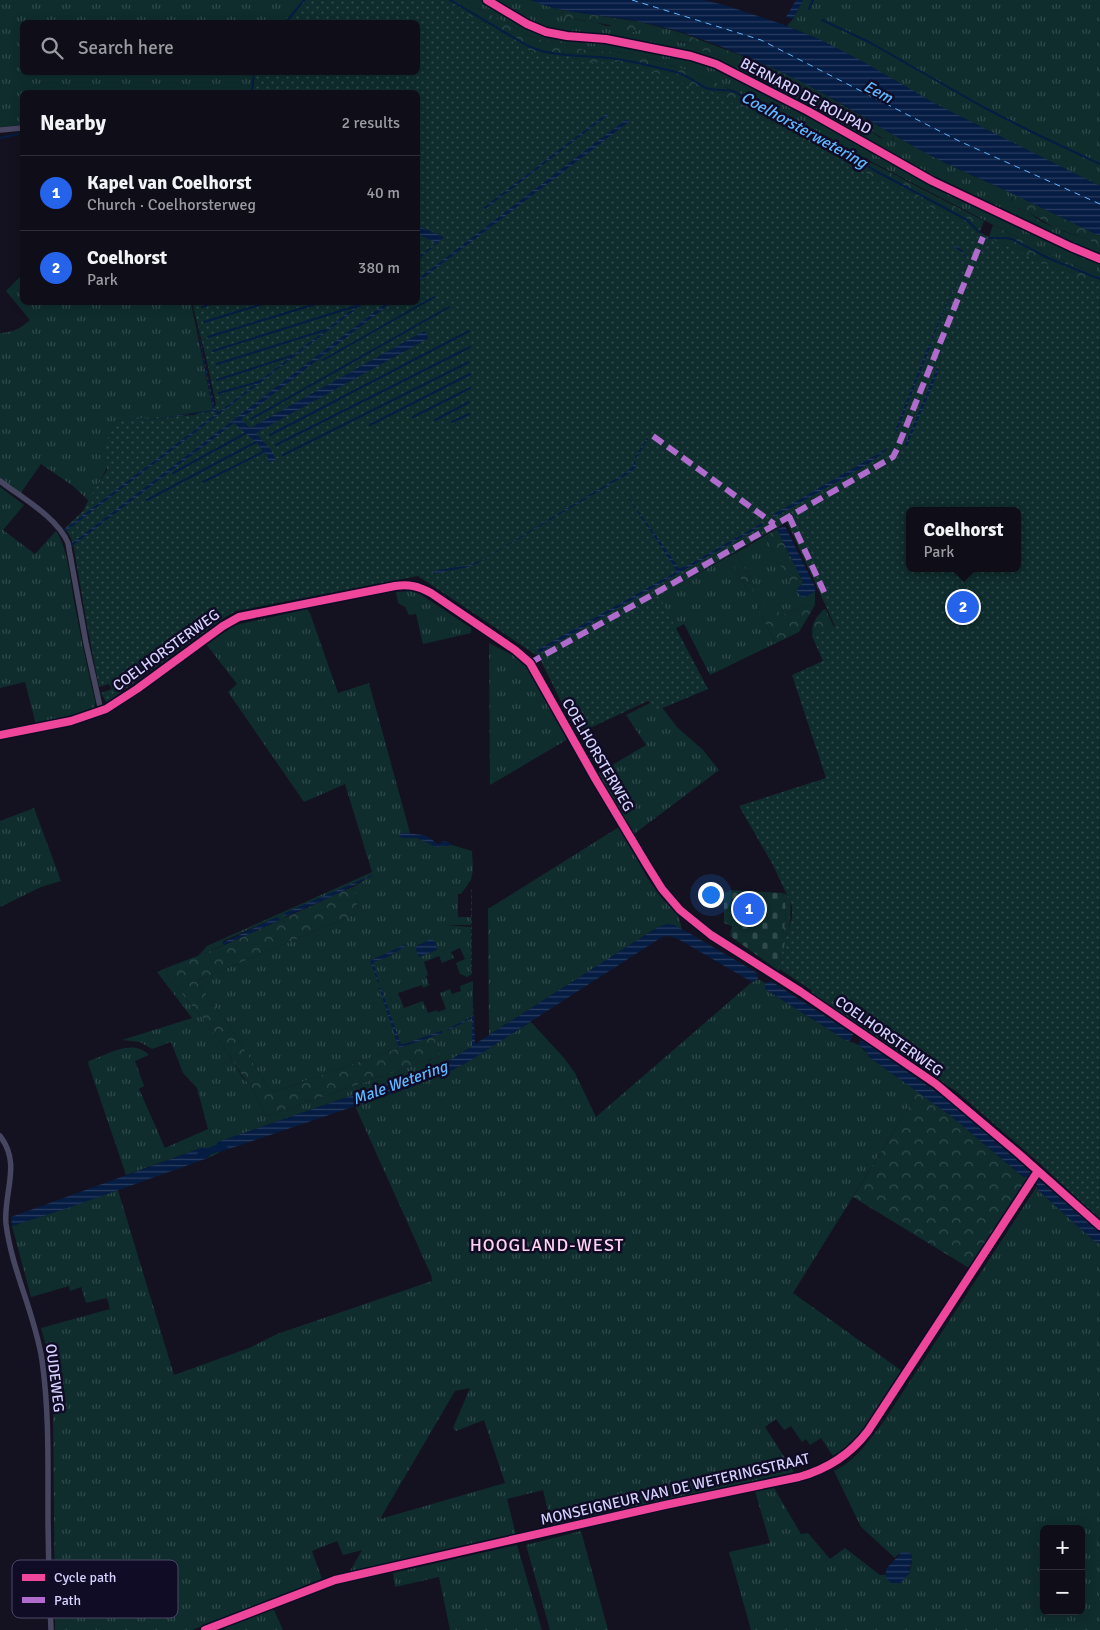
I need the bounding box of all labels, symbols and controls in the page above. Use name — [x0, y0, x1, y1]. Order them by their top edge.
search box — [20, 20, 420, 75]
icon: search — [38, 34, 66, 62]
text: Search here — [78, 36, 174, 60]
street label: BERNARD DE ROIJPAD — [737, 54, 875, 138]
water label: Eem — [860, 76, 897, 108]
water label: Coelhorsterwetering — [738, 87, 872, 174]
text: Nearby — [40, 110, 106, 136]
text: 2 results — [341, 113, 400, 133]
text: Kapel van Coelhorst — [87, 171, 252, 195]
text: 1 — [52, 183, 60, 203]
text: 40 m — [366, 183, 400, 203]
text: Church · Coelhorsterweg — [87, 195, 256, 215]
text: Coelhorst — [87, 246, 167, 270]
text: 2 — [52, 258, 60, 278]
text: 380 m — [358, 258, 400, 278]
text: Park — [87, 270, 118, 290]
popup — [906, 507, 1021, 572]
text: Coelhorst — [923, 518, 1004, 542]
text: Park — [923, 542, 954, 562]
pin: 2 — [947, 588, 979, 626]
street label: COELHORSTERWEG — [109, 605, 223, 695]
street label: COELHORSTERWEG — [558, 695, 638, 815]
your location — [698, 882, 724, 908]
pin: 1 — [733, 890, 765, 928]
street label: COELHORSTERWEG — [832, 992, 946, 1080]
water label: Male Wetering — [350, 1056, 451, 1109]
district label: HOOGLAND-WEST — [470, 1234, 624, 1256]
street label: OUDEWEG — [42, 1343, 68, 1413]
street label: MONSEIGNEUR VAN DE WETERINGSTRAAT — [539, 1449, 812, 1529]
map controls — [1040, 1525, 1085, 1615]
button: + — [1040, 1525, 1085, 1570]
legend — [12, 1560, 178, 1618]
text: Cycle path — [54, 1569, 116, 1586]
button: − — [1040, 1570, 1085, 1615]
text: Path — [54, 1592, 81, 1609]

